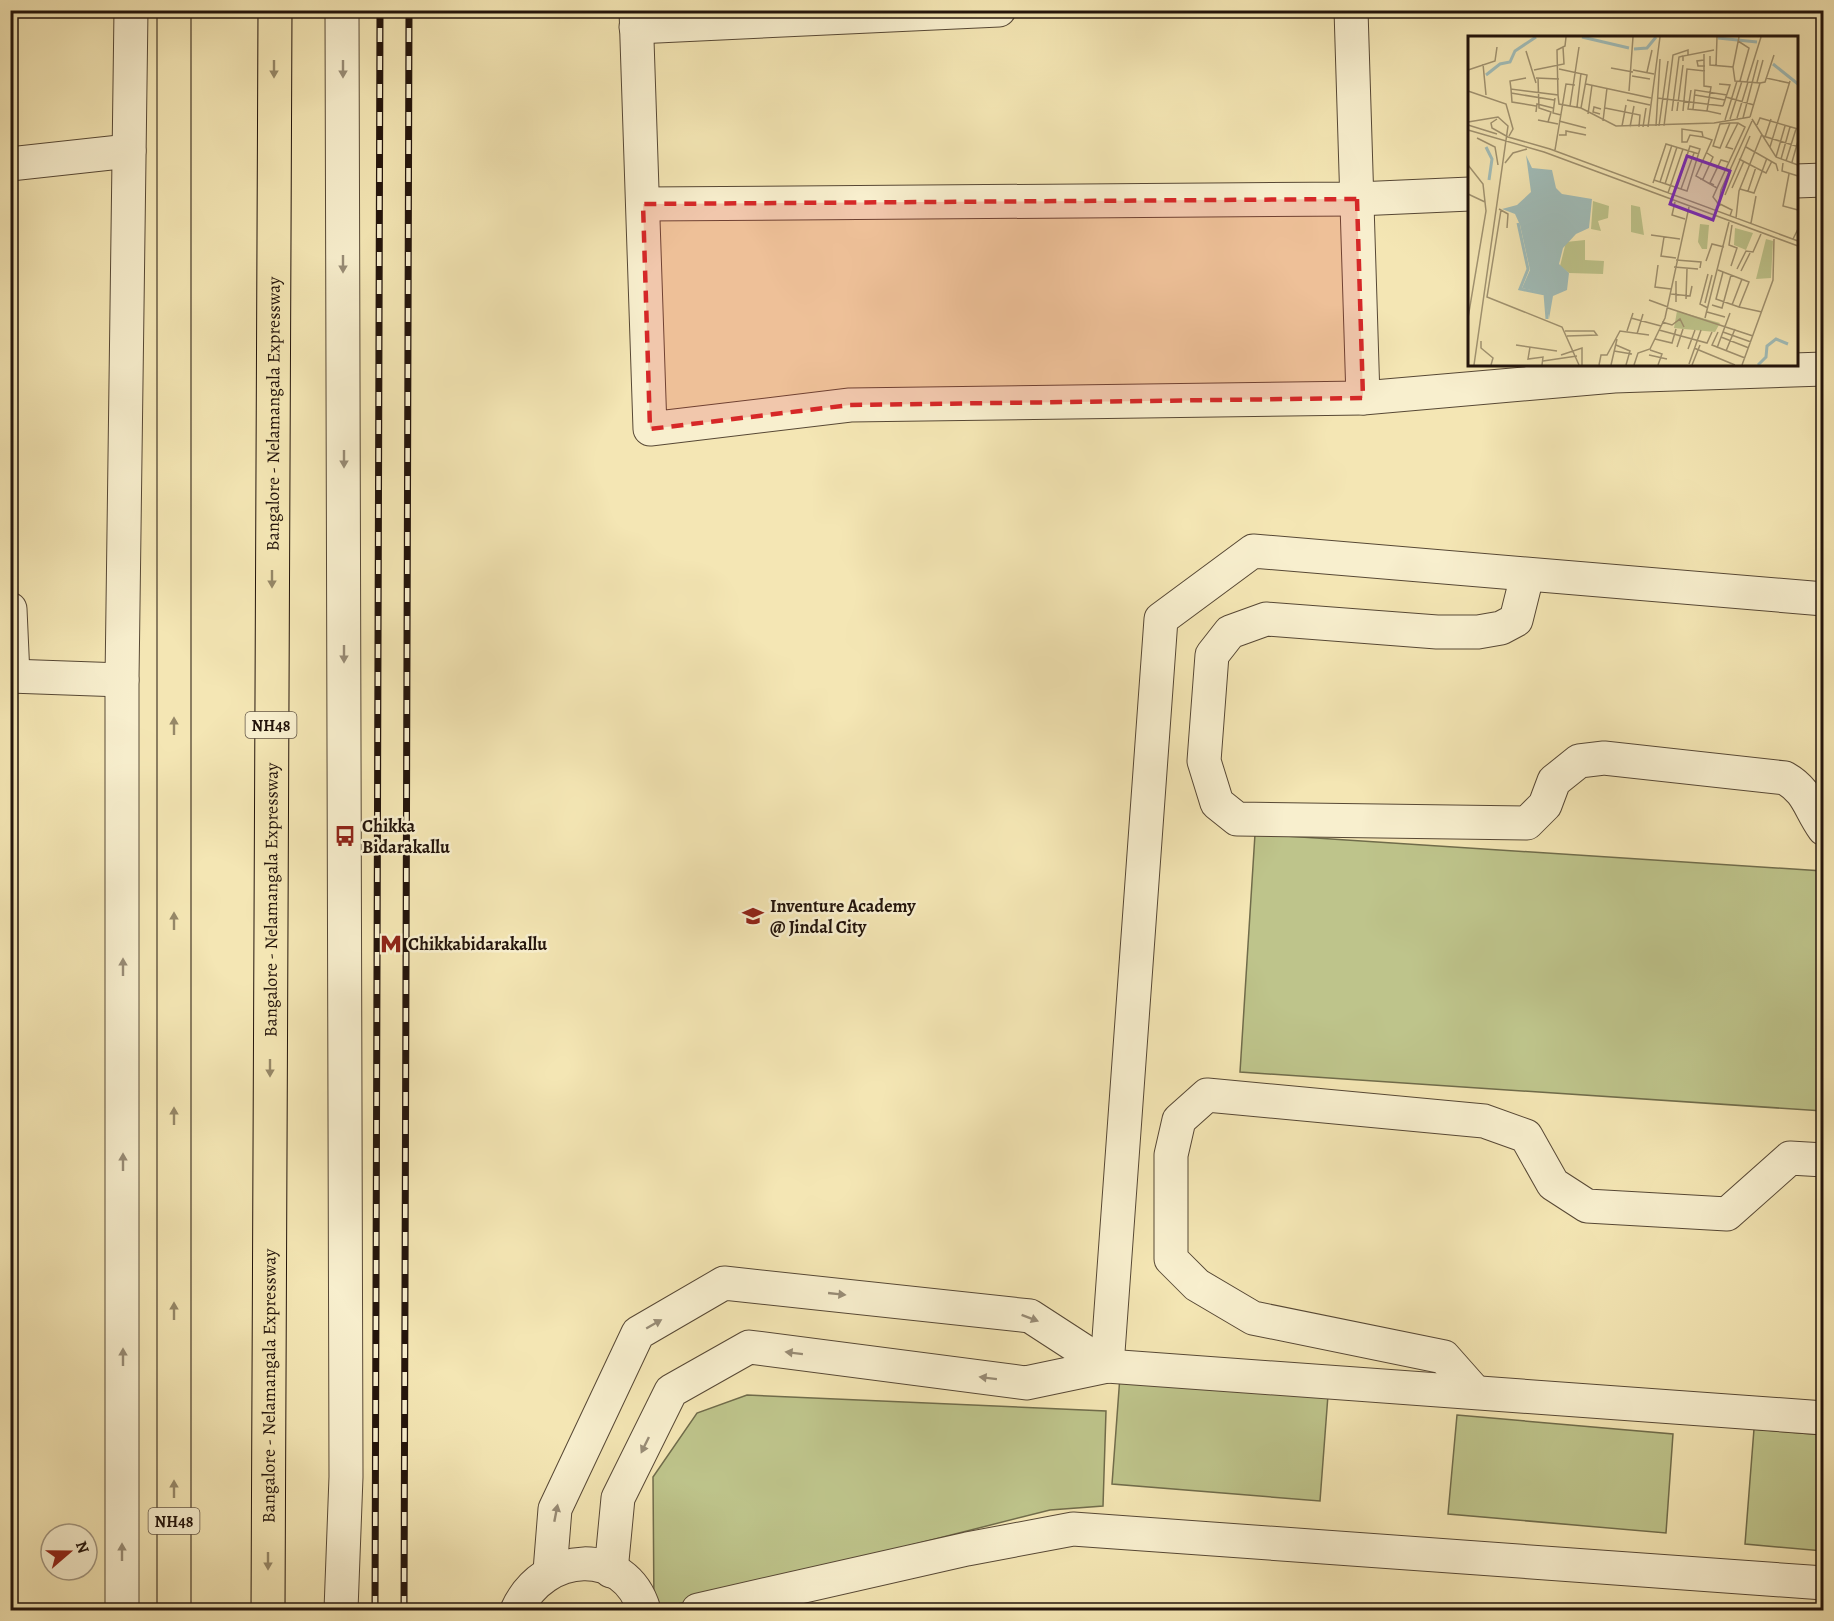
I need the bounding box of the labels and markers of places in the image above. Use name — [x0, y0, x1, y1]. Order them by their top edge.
place label: Chikka Bidarakallu — [362, 814, 450, 859]
bus stop icon: Chikka Bidarakallu — [333, 824, 357, 848]
place label: Inventure Academy @ Jindal City — [770, 894, 916, 939]
school or university icon: Inventure Academy @ Jindal City — [741, 904, 765, 928]
metro station icon: Chikkabidarakallu — [379, 932, 403, 956]
place label: Chikkabidarakallu — [408, 932, 547, 956]

